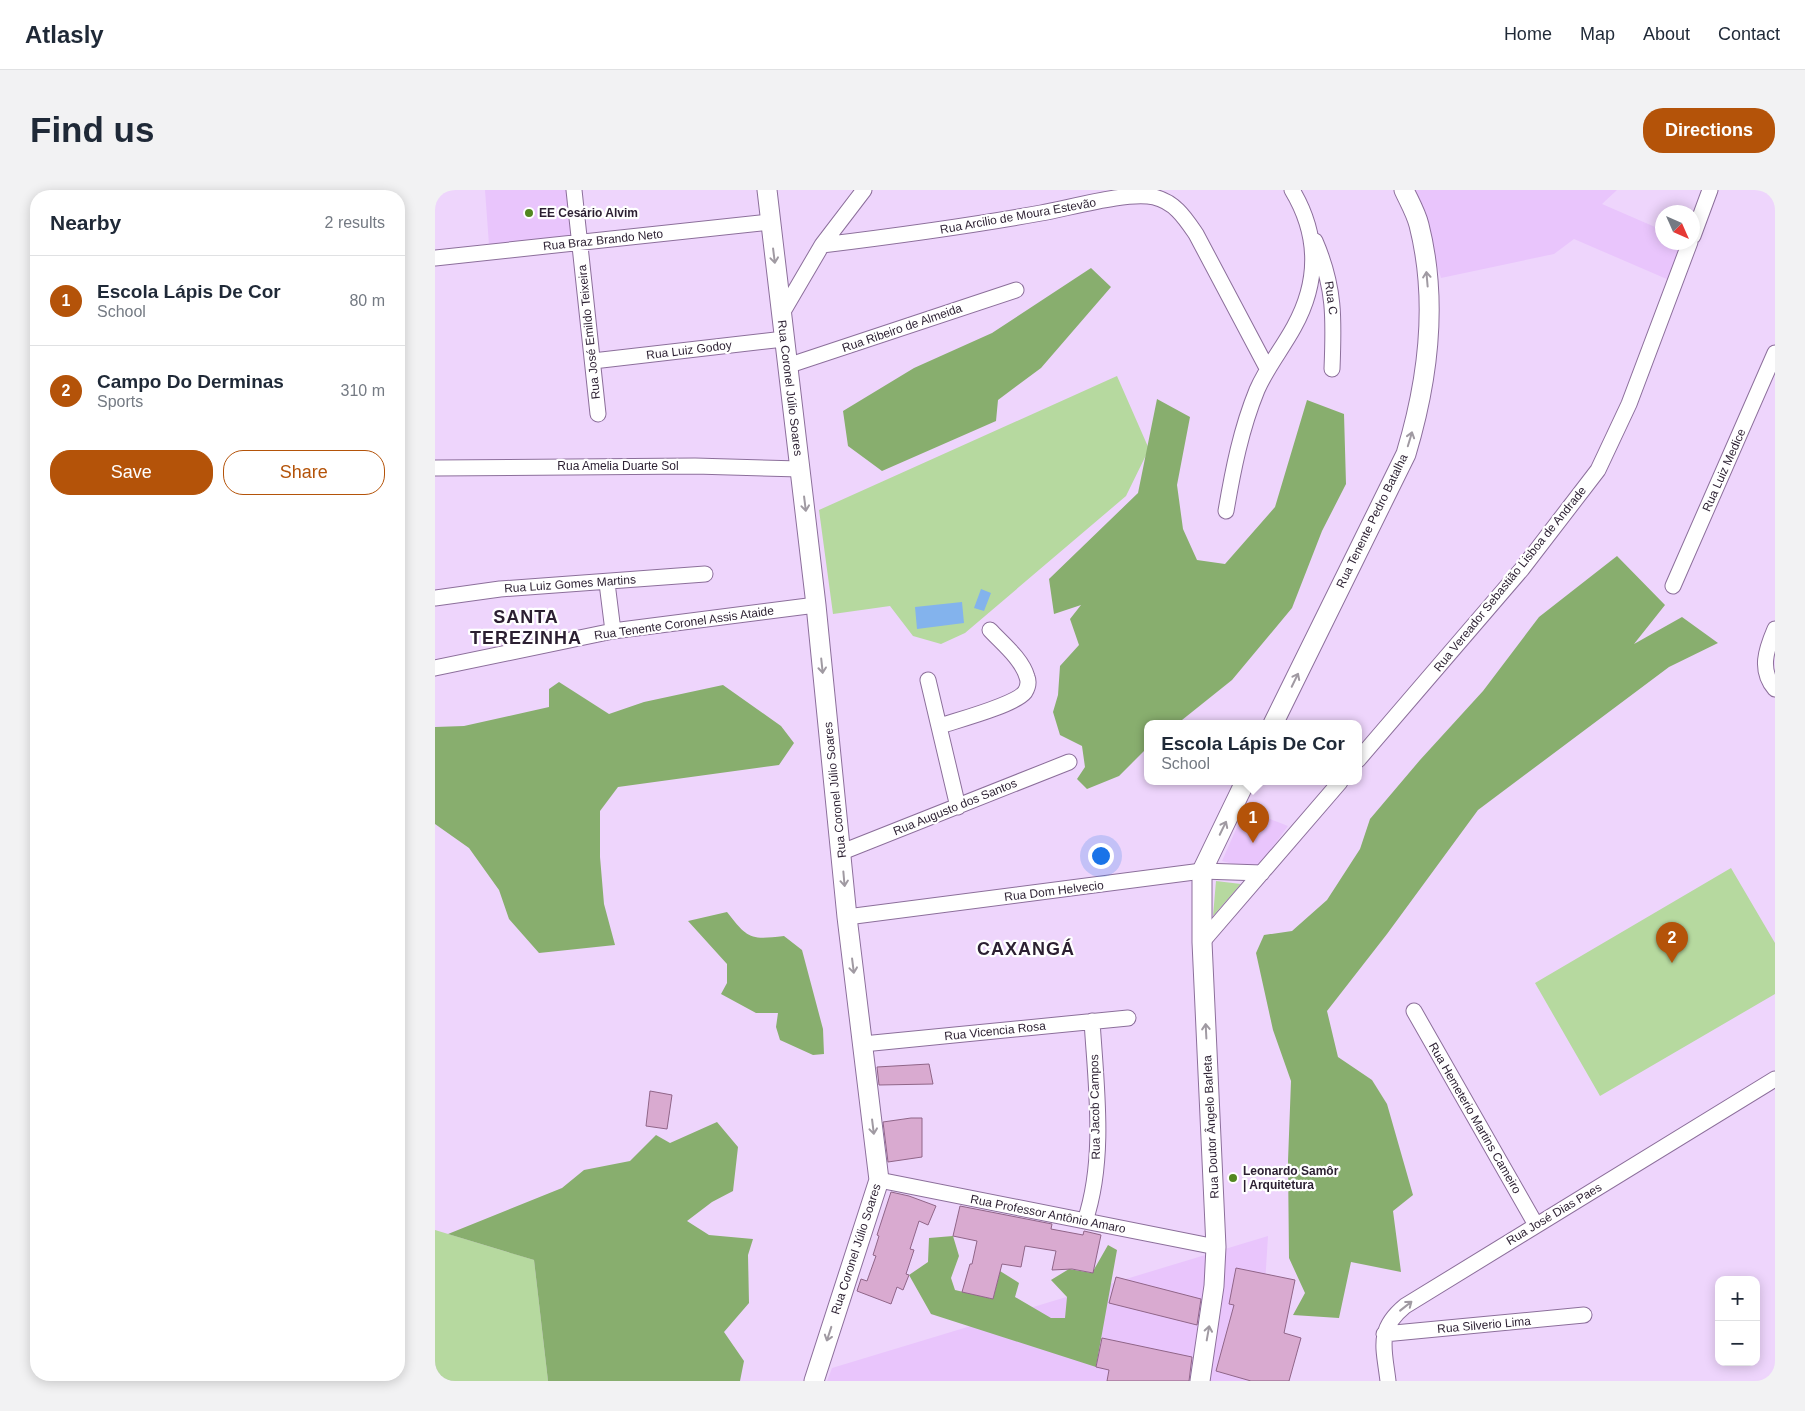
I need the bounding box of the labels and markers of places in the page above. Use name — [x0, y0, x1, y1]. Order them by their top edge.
place label: EE Cesário Alvim — [539, 206, 638, 220]
marker: EE Cesário Alvim — [523, 207, 535, 219]
pin: 1 — [1237, 802, 1269, 843]
pin: 2 — [1656, 922, 1688, 963]
place label: Leonardo Samôr | Arquitetura — [1243, 1164, 1339, 1192]
marker: Leonardo Samôr | Arquitetura — [1227, 1172, 1239, 1184]

